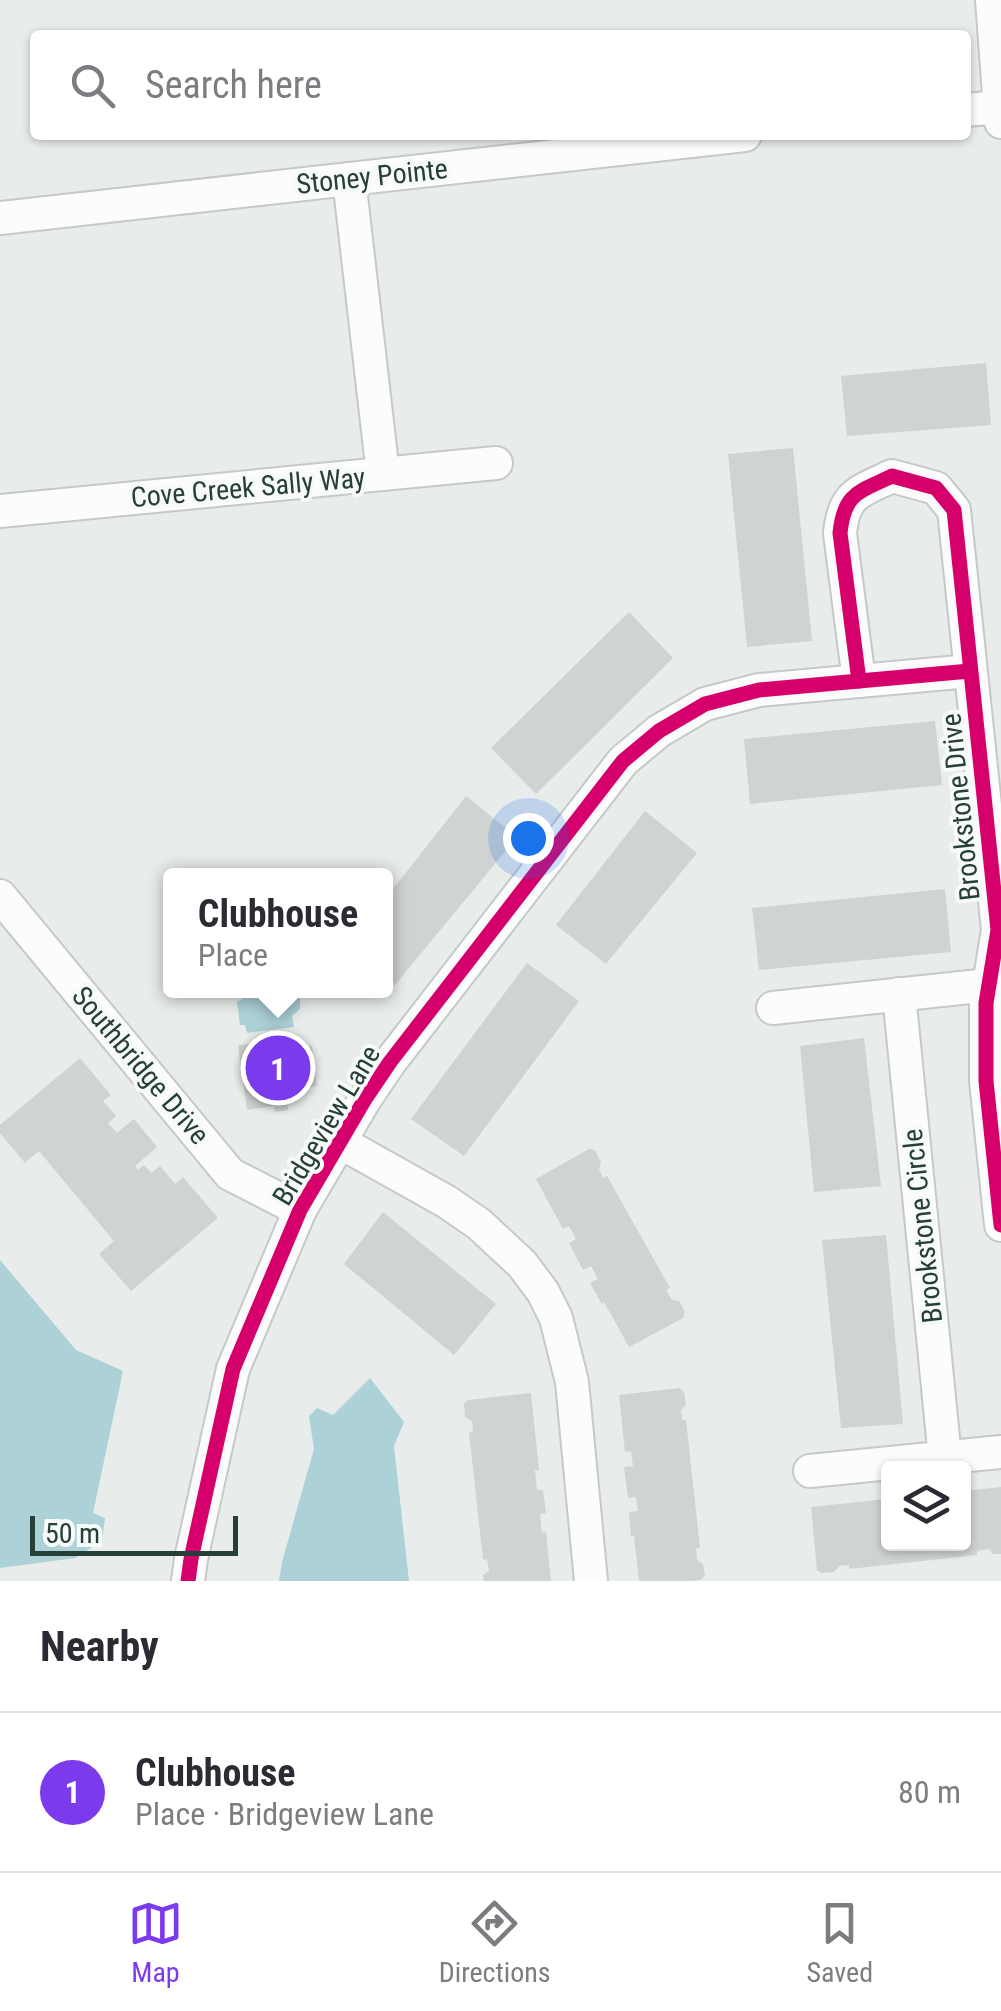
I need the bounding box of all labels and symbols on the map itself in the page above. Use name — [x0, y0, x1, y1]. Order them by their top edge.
street label: Stoney Pointe — [295, 152, 449, 201]
street label: Cove Creek Sally Way — [129, 461, 367, 514]
street label: Brookstone Drive — [934, 712, 987, 902]
your location — [503, 813, 554, 864]
street label: Southbridge Drive — [65, 980, 216, 1151]
pin: 1 — [246, 1030, 310, 1106]
street label: Bridgeview Lane — [266, 1039, 387, 1211]
street label: Brookstone Circle — [896, 1127, 949, 1325]
scale bar — [30, 1511, 238, 1556]

